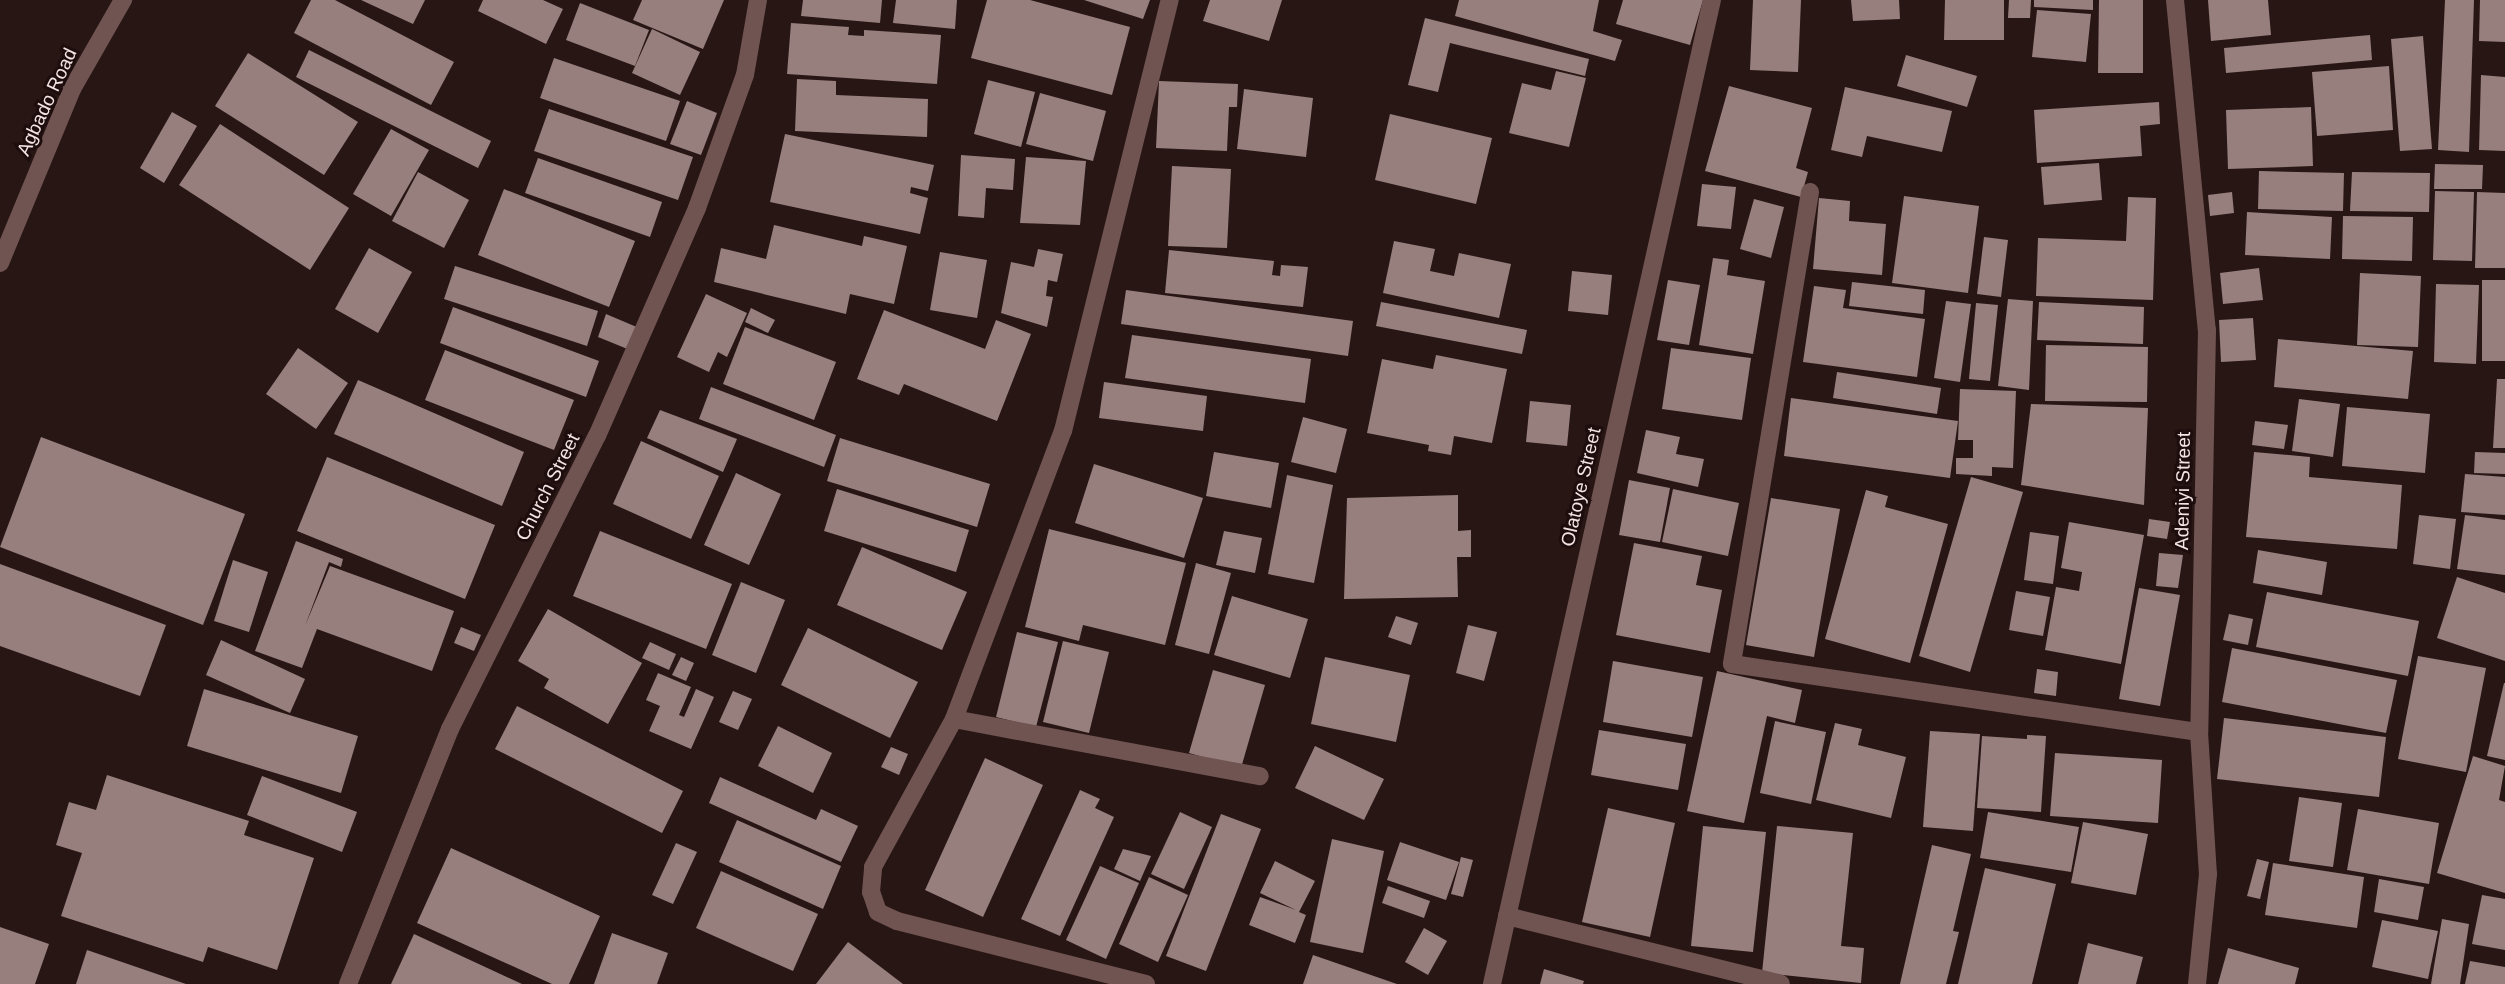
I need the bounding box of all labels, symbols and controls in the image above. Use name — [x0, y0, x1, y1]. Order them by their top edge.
street label: Agbado Road — [12, 45, 82, 159]
street label: Olatoye Street — [1556, 425, 1606, 549]
street label: Church Street — [511, 430, 585, 544]
street label: Adeniyi Street — [2171, 432, 2195, 550]

